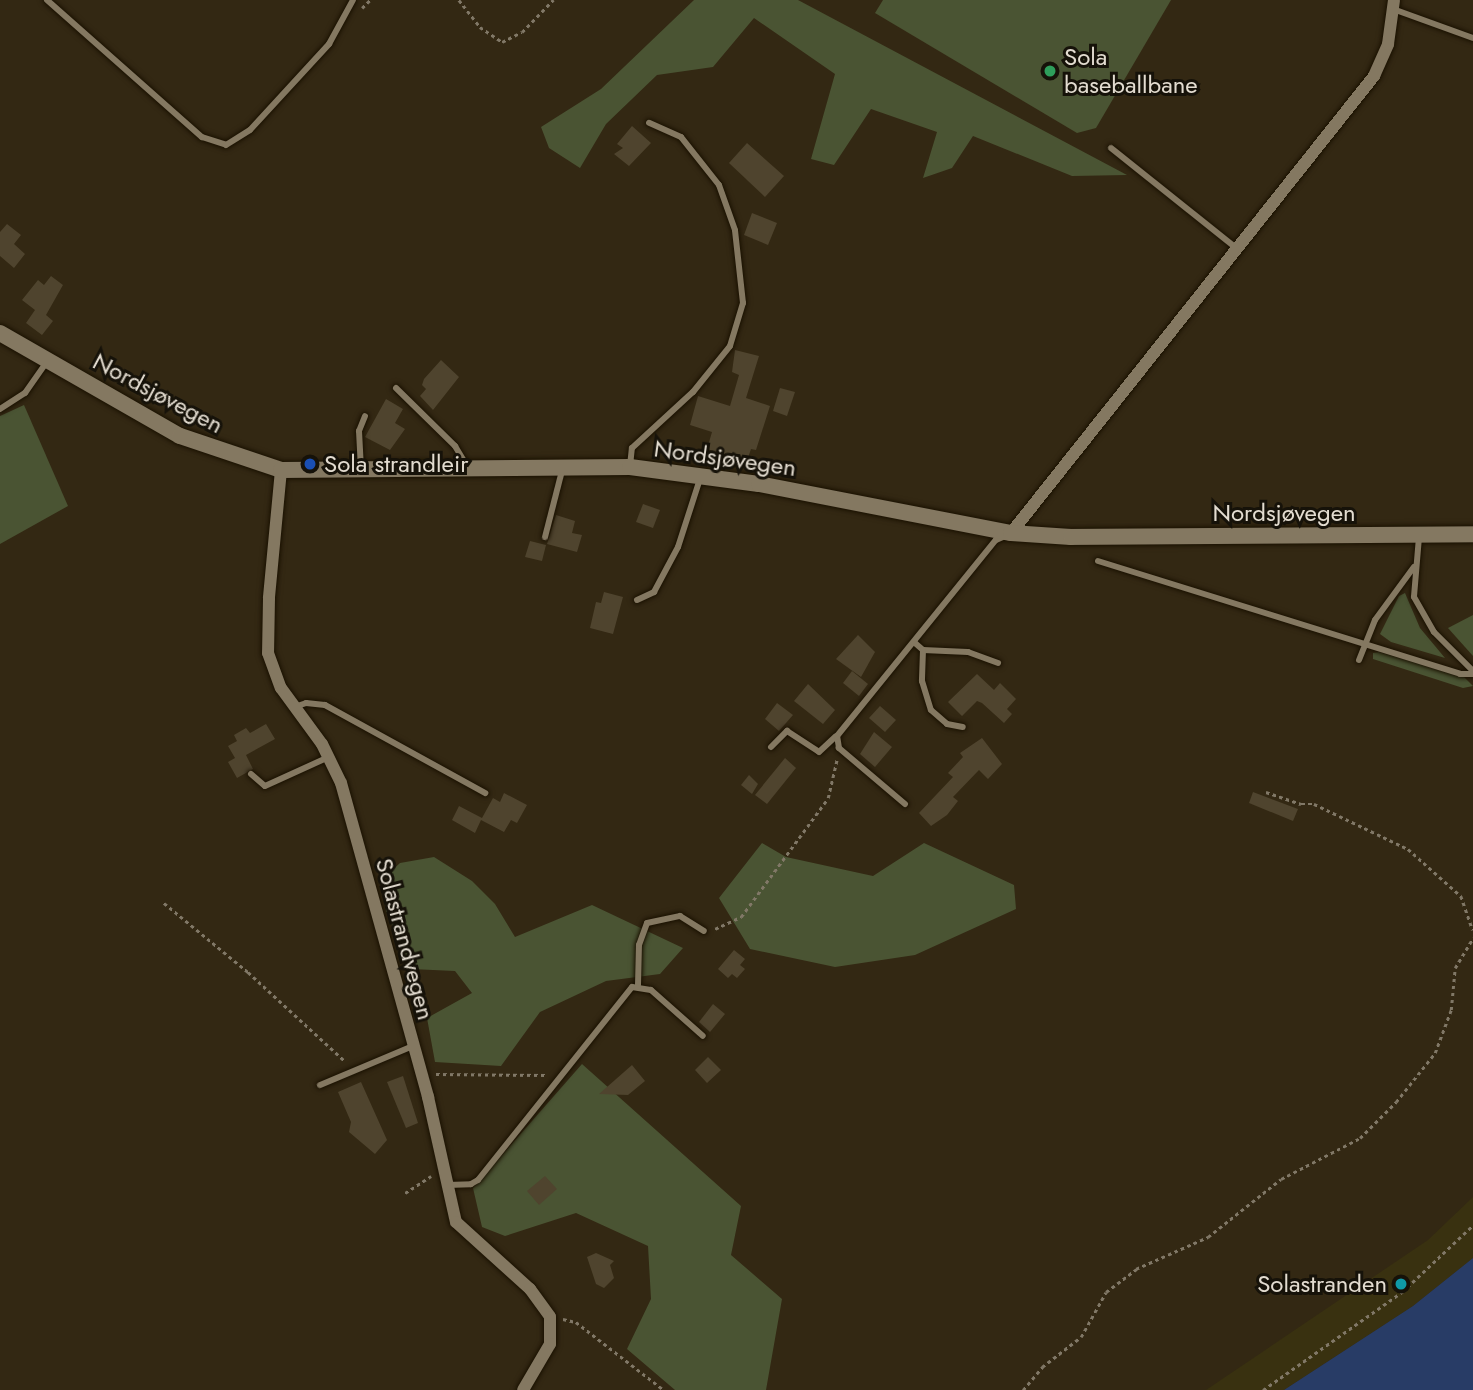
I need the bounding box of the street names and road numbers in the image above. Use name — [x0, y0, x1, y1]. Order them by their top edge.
street label: Nordsjøvegen — [88, 347, 228, 439]
street label: Nordsjøvegen — [652, 434, 798, 482]
street label: Nordsjøvegen — [1212, 499, 1356, 527]
street label: Solastrandvegen — [370, 855, 440, 1023]

